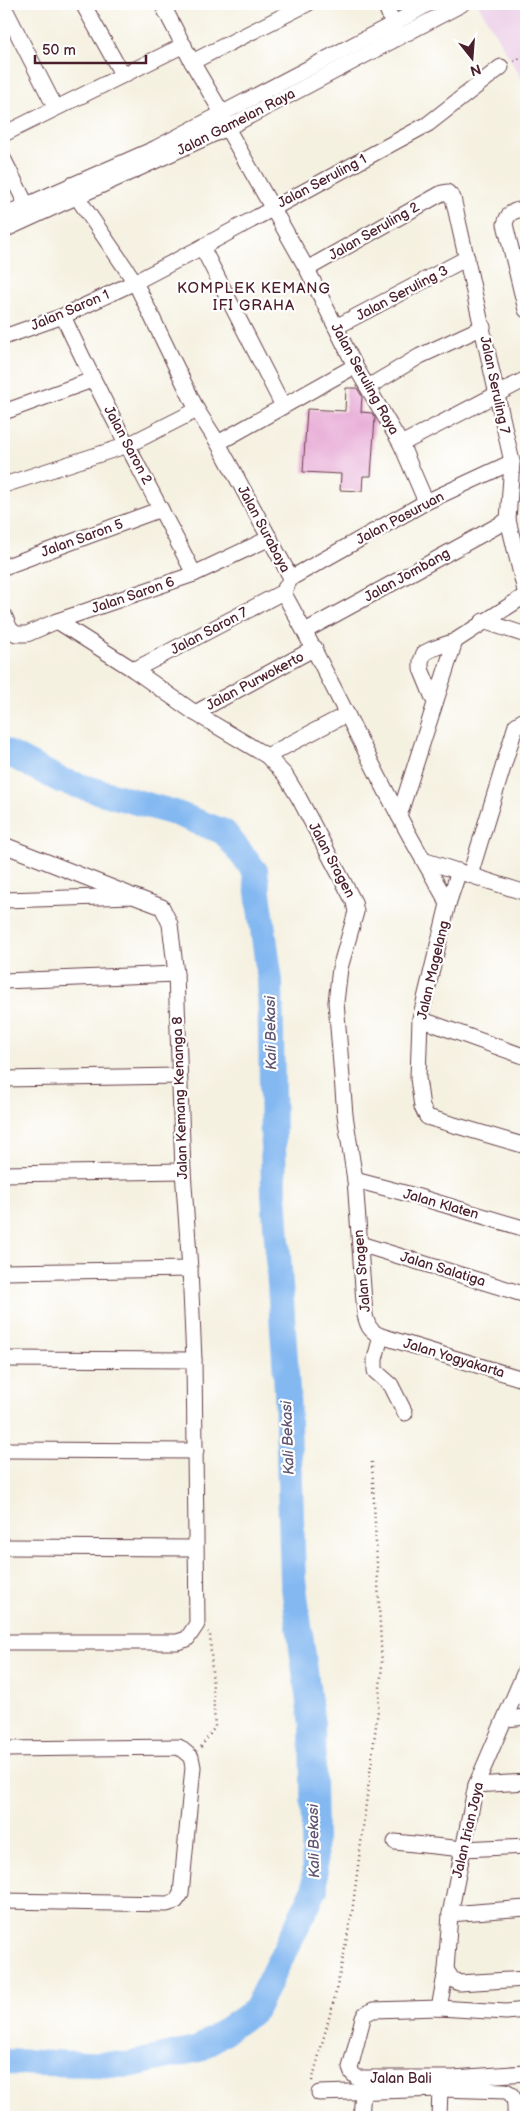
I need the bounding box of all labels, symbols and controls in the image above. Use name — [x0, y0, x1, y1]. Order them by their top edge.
scale bar — [35, 32, 146, 64]
north arrow — [448, 32, 498, 82]
text: 50 m — [42, 41, 76, 60]
text: N — [468, 60, 483, 80]
street label: Jalan Gamelan Raya — [174, 85, 298, 159]
street label: Jalan Seruling 1 — [275, 150, 369, 212]
street label: Jalan Seruling 2 — [326, 198, 423, 264]
street label: Jalan Seruling 3 — [353, 262, 451, 324]
district label: KOMPLEK KEMANG IFI GRAHA — [177, 279, 331, 315]
street label: Jalan Saron 1 — [28, 286, 112, 334]
street label: Jalan Seruling Raya — [327, 320, 403, 438]
street label: Jalan Seruling 7 — [476, 335, 514, 436]
street label: Jalan Saron 2 — [100, 403, 156, 488]
street label: Jalan Surabaya — [234, 483, 294, 575]
street label: Jalan Pasuruan — [353, 488, 447, 548]
street label: Jalan Saron 5 — [39, 515, 125, 561]
street label: Jalan Jombang — [361, 544, 453, 606]
street label: Jalan Saron 6 — [89, 573, 177, 617]
street label: Jalan Saron 7 — [168, 604, 250, 658]
street label: Jalan Purwokerto — [203, 648, 307, 714]
street label: Jalan Sragen — [305, 819, 359, 901]
street label: Jalan Magelang — [413, 919, 453, 1021]
water label: Kali Bekasi — [261, 995, 281, 1070]
street label: Jalan Kemang Kenanga 8 — [169, 1016, 191, 1180]
street label: Jalan Klaten — [401, 1185, 481, 1223]
street label: Jalan Sragen — [350, 1229, 374, 1313]
street label: Jalan Salatiga — [398, 1248, 488, 1290]
street label: Jalan Yogyakarta — [401, 1335, 507, 1382]
water label: Kali Bekasi — [277, 1400, 299, 1475]
street label: Jalan Irian Jaya — [449, 1780, 487, 1880]
water label: Kali Bekasi — [304, 1803, 324, 1878]
street label: Jalan Bali — [370, 2070, 432, 2087]

